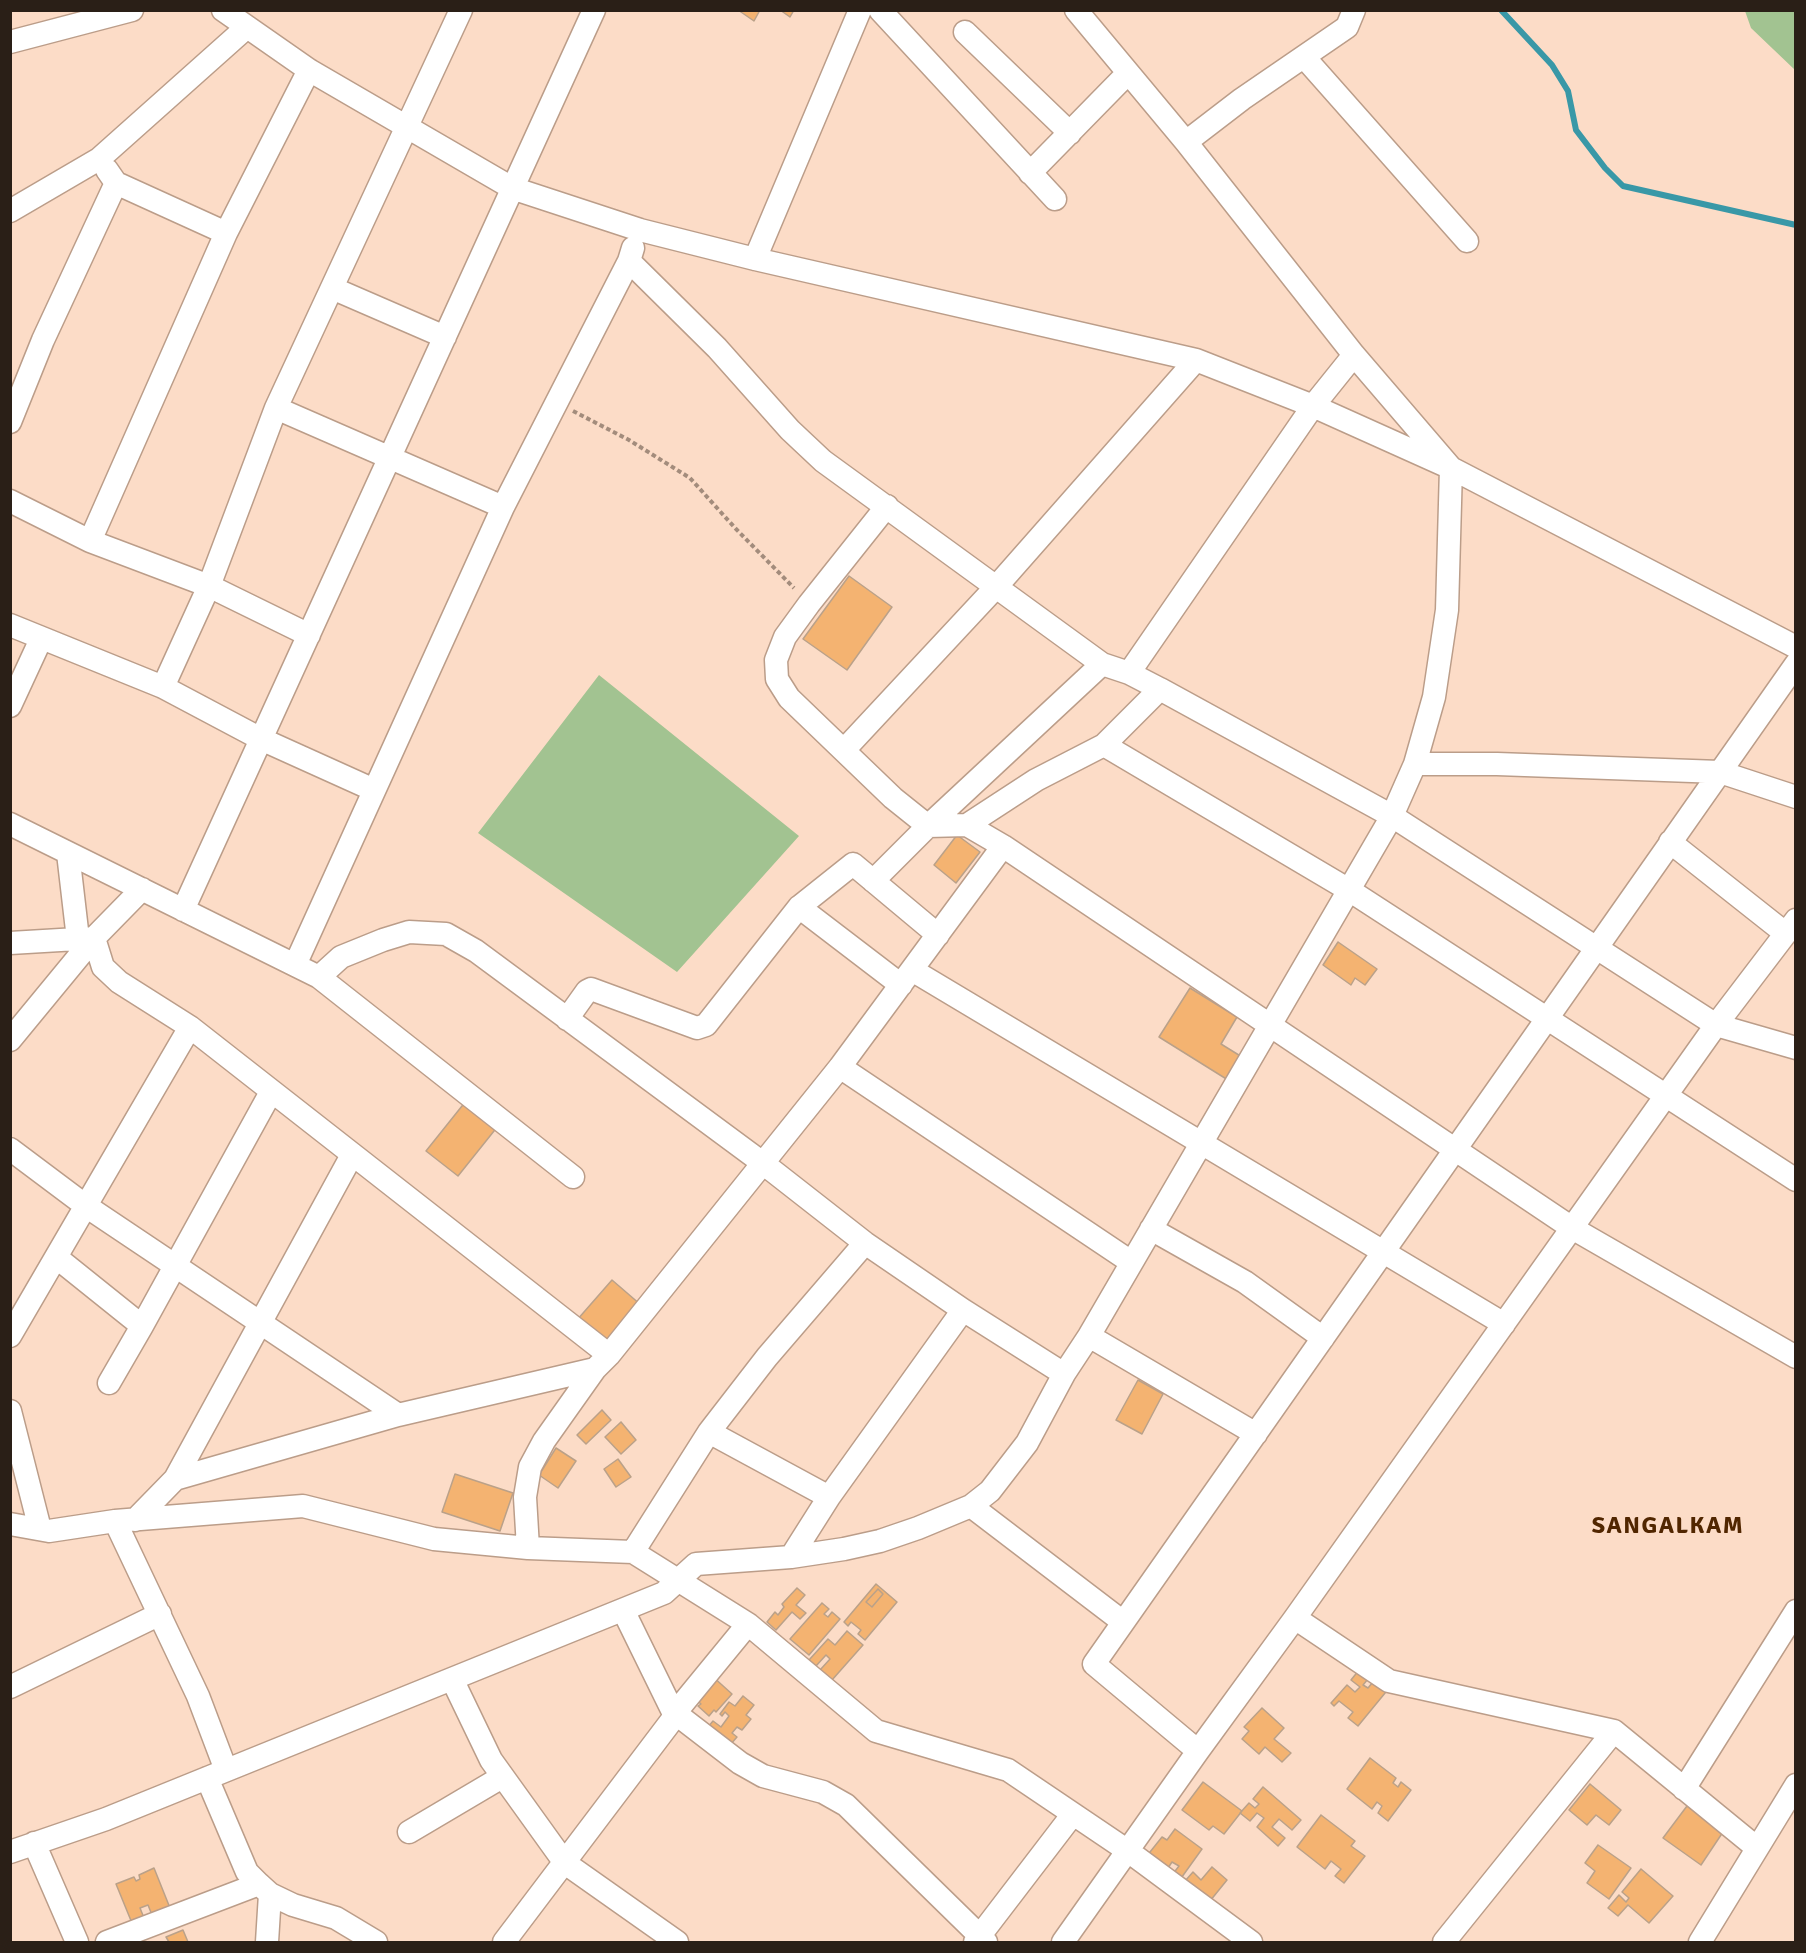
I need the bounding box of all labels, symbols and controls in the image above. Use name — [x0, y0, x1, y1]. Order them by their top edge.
district label: SANGALKAM — [1592, 1513, 1744, 1541]

